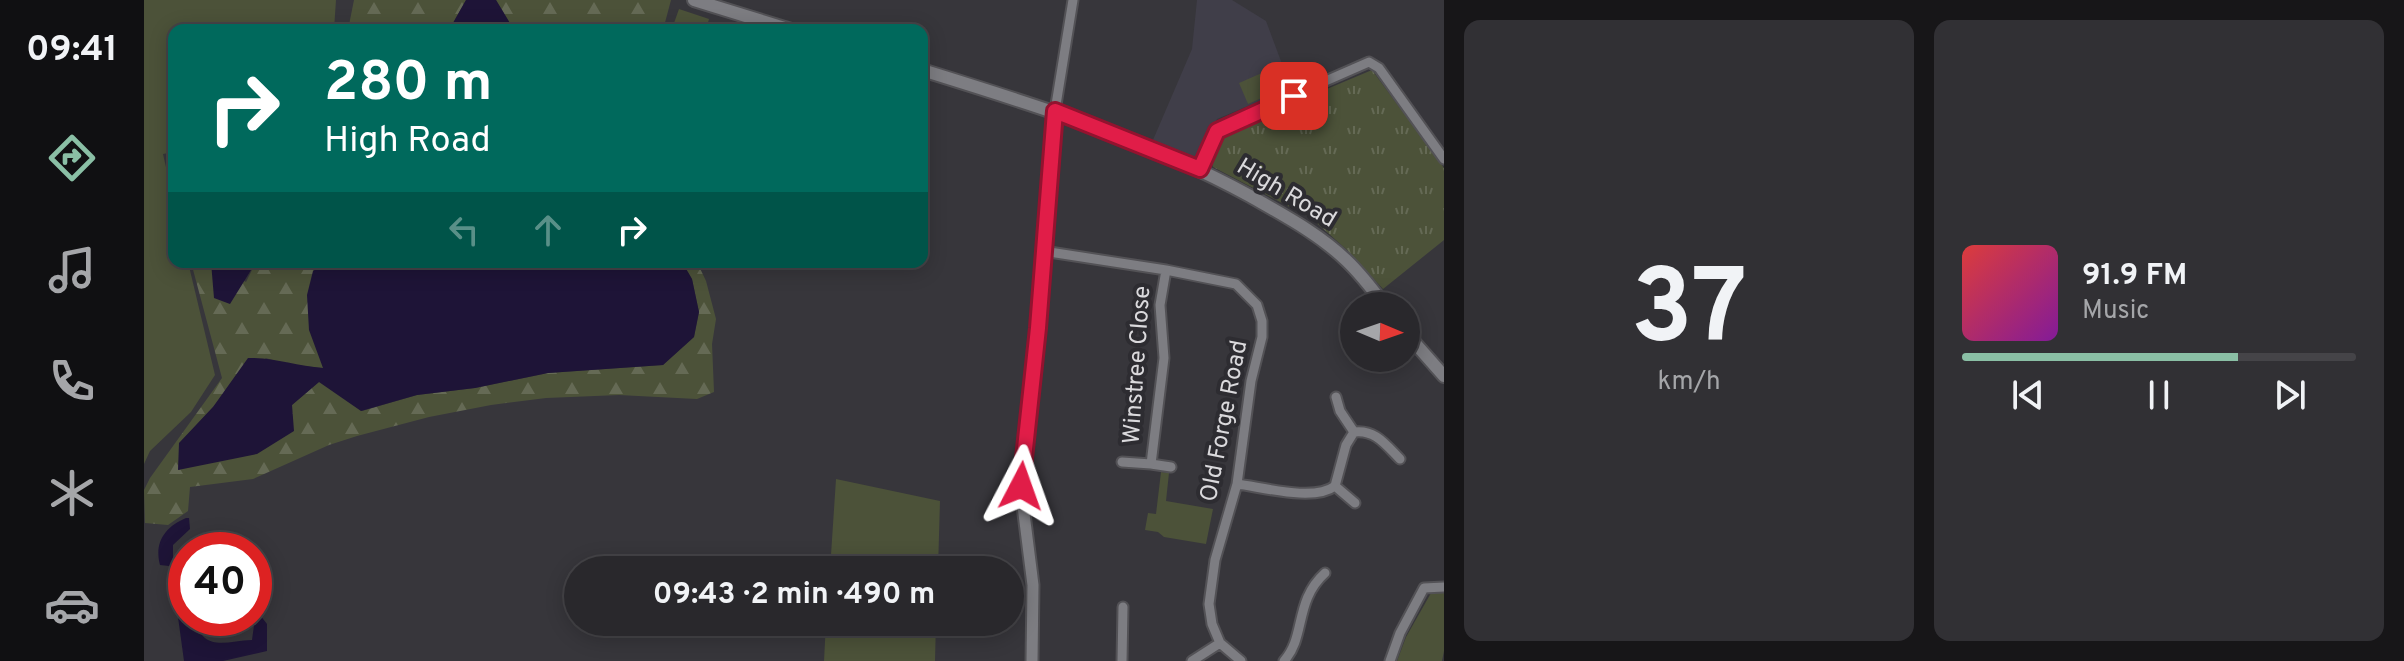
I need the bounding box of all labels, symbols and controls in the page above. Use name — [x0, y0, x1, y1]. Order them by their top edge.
text: 09:41 — [26, 28, 118, 74]
text: 280 m — [324, 50, 492, 120]
icon: right — [192, 56, 296, 160]
pin — [1260, 62, 1328, 130]
icon: arrive — [1272, 74, 1316, 118]
text: High Road — [324, 119, 491, 165]
icon: directions — [44, 130, 100, 186]
street label: High Road — [1231, 153, 1341, 235]
icon: left — [442, 208, 486, 252]
icon: ahead — [526, 208, 570, 252]
icon: right — [610, 208, 654, 252]
icon: music — [44, 242, 100, 298]
text: 37 — [1631, 248, 1747, 380]
text: 91.9 FM — [2082, 258, 2187, 295]
street label: Winstree Close — [1118, 285, 1158, 445]
north arrow — [1340, 292, 1420, 372]
map controls — [1340, 292, 1420, 372]
text: Music — [2082, 295, 2149, 328]
street label: Old Forge Road — [1195, 338, 1255, 504]
icon: phone — [44, 353, 100, 409]
text: km/h — [1657, 366, 1721, 399]
icon: previous — [2006, 373, 2050, 417]
icon: pause — [2137, 373, 2181, 417]
icon: next — [2268, 373, 2312, 417]
position arrow — [979, 444, 1063, 528]
icon: climate — [44, 465, 100, 521]
speed limit sign: 40 — [168, 532, 272, 636]
icon: car — [44, 577, 100, 633]
text: 09:43 · 2 min · 490 m — [653, 577, 935, 614]

